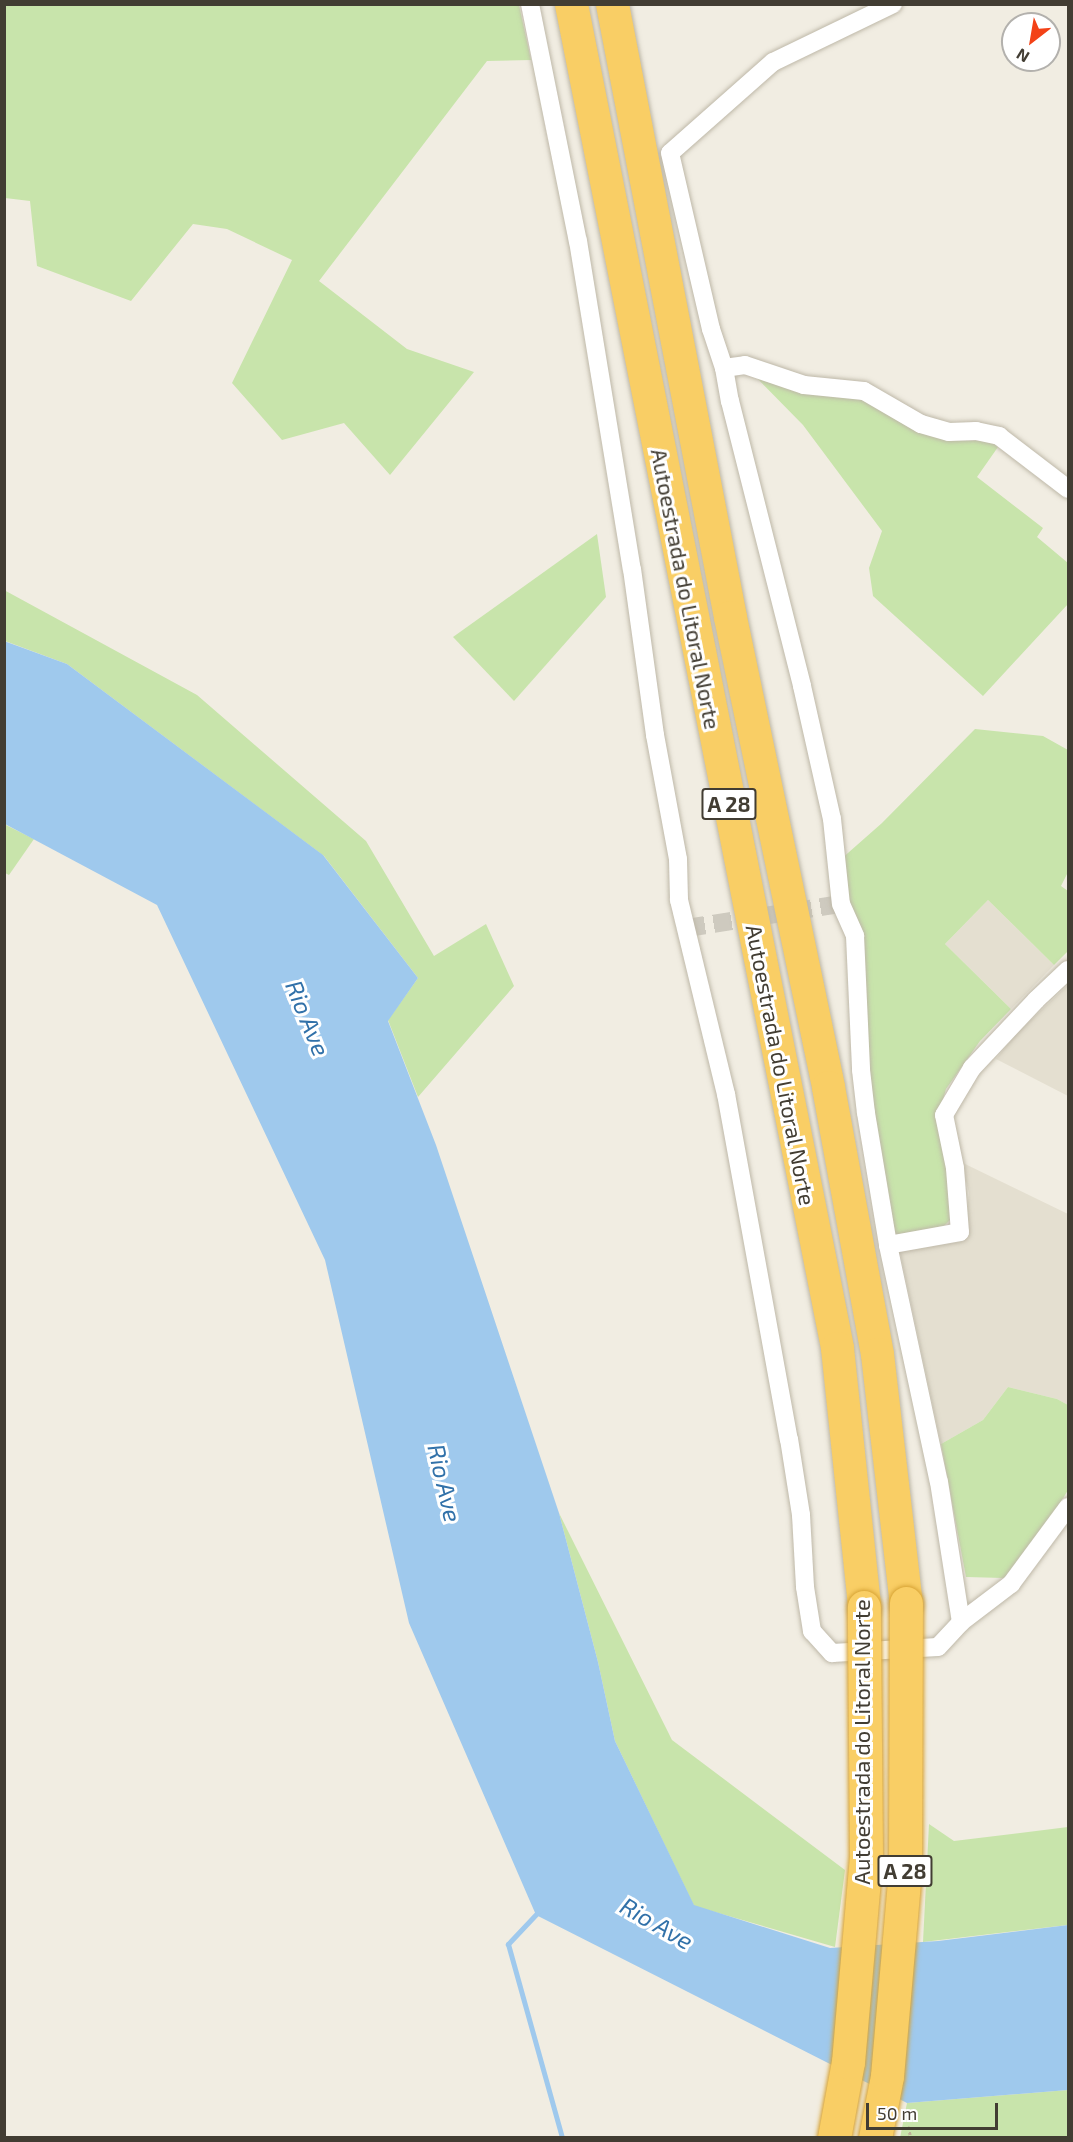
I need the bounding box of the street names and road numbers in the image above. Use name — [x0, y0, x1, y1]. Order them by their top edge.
street label: Autoestrada do Litoral Norte — [646, 446, 726, 732]
road number: A 28 — [700, 786, 758, 822]
street label: Autoestrada do Litoral Norte — [741, 922, 821, 1208]
street label: Autoestrada do Litoral Norte — [849, 1599, 875, 1885]
road number: A 28 — [876, 1853, 934, 1889]

